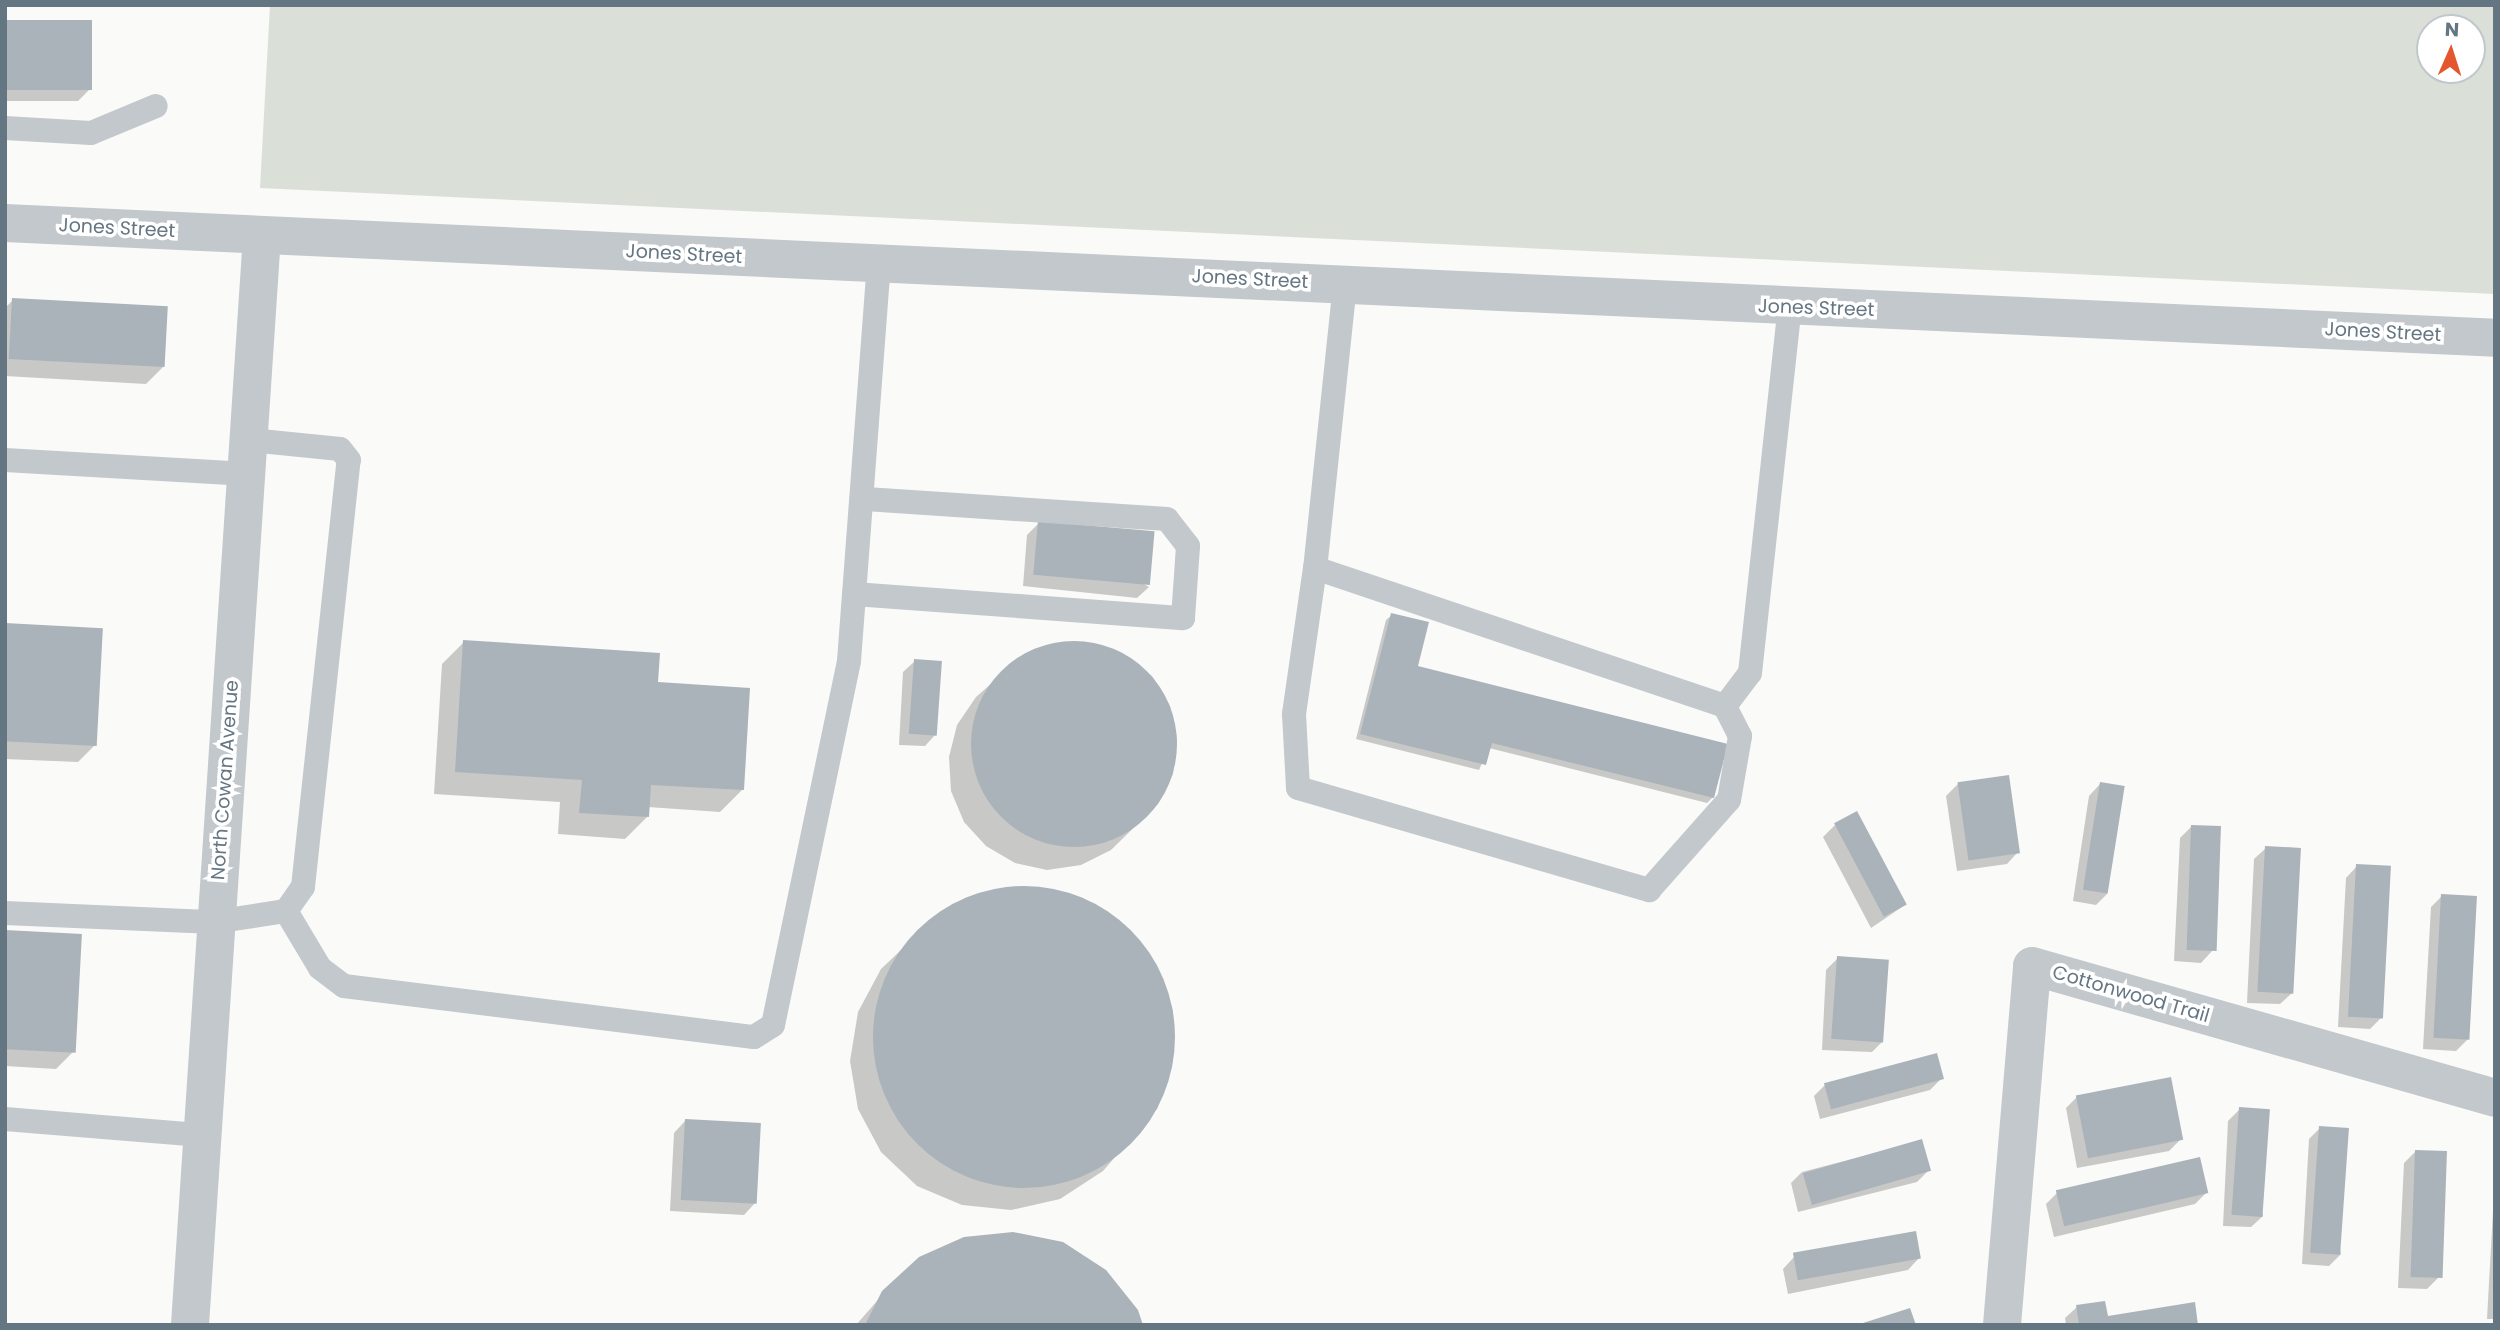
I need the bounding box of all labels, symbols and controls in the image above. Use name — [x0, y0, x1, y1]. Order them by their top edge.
north arrow — [2416, 14, 2486, 84]
text: N — [2444, 16, 2460, 43]
street label: Jones Street — [58, 214, 176, 242]
street label: Jones Street — [625, 240, 743, 268]
street label: Jones Street — [1191, 265, 1309, 293]
street label: Jones Street — [1757, 295, 1875, 321]
street label: Jones Street — [2324, 318, 2442, 346]
street label: North Cowan Avenue — [207, 679, 243, 881]
street label: Cottonwood Trail — [2050, 961, 2212, 1027]

